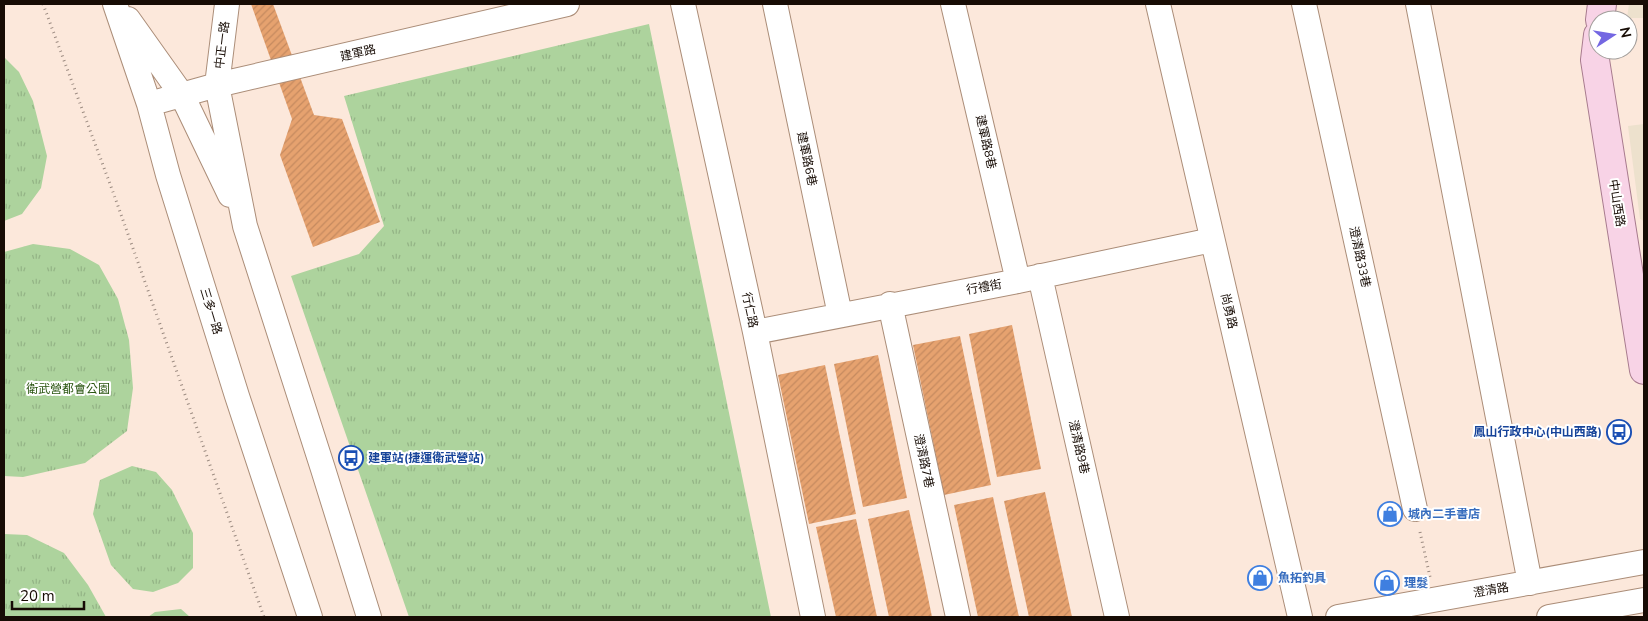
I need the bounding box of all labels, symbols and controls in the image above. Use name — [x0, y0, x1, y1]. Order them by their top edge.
north arrow — [1588, 10, 1638, 60]
street label: 中正一路 — [211, 20, 233, 70]
text: N — [1615, 25, 1636, 40]
street label: 建軍路 — [339, 41, 377, 65]
street label: 建軍路8巷 — [972, 113, 1000, 171]
street label: 建軍路6巷 — [793, 130, 821, 188]
street label: 中山西路 — [1605, 178, 1629, 228]
street label: 澄清路33巷 — [1346, 225, 1374, 289]
street label: 行禮街 — [965, 276, 1003, 298]
street label: 三多一路 — [196, 286, 226, 336]
street label: 行仁路 — [738, 291, 762, 329]
street label: 尚勇路 — [1217, 292, 1241, 330]
park label: 衛武營都會公園 — [26, 381, 110, 397]
street label: 澄清路9巷 — [1065, 418, 1093, 476]
bus stop icon: 鳳山行政中心(中山西路) — [1606, 419, 1632, 445]
place label: 鳳山行政中心(中山西路) — [1473, 424, 1602, 440]
street label: 澄清路7巷 — [910, 432, 938, 490]
bus stop icon: 建軍站(捷運衛武營站) — [338, 445, 364, 471]
place label: 建軍站(捷運衛武營站) — [368, 450, 485, 466]
shop icon: 城內二手書店 — [1377, 501, 1403, 527]
place label: 城內二手書店 — [1408, 506, 1480, 522]
shop icon: 魚拓釣具 — [1247, 565, 1273, 591]
place label: 魚拓釣具 — [1278, 570, 1326, 586]
shop icon: 理髮 — [1374, 570, 1400, 596]
place label: 理髮 — [1404, 575, 1428, 591]
scale bar — [12, 578, 85, 610]
street label: 澄清路 — [1472, 579, 1510, 601]
text: 20 m — [20, 586, 55, 606]

